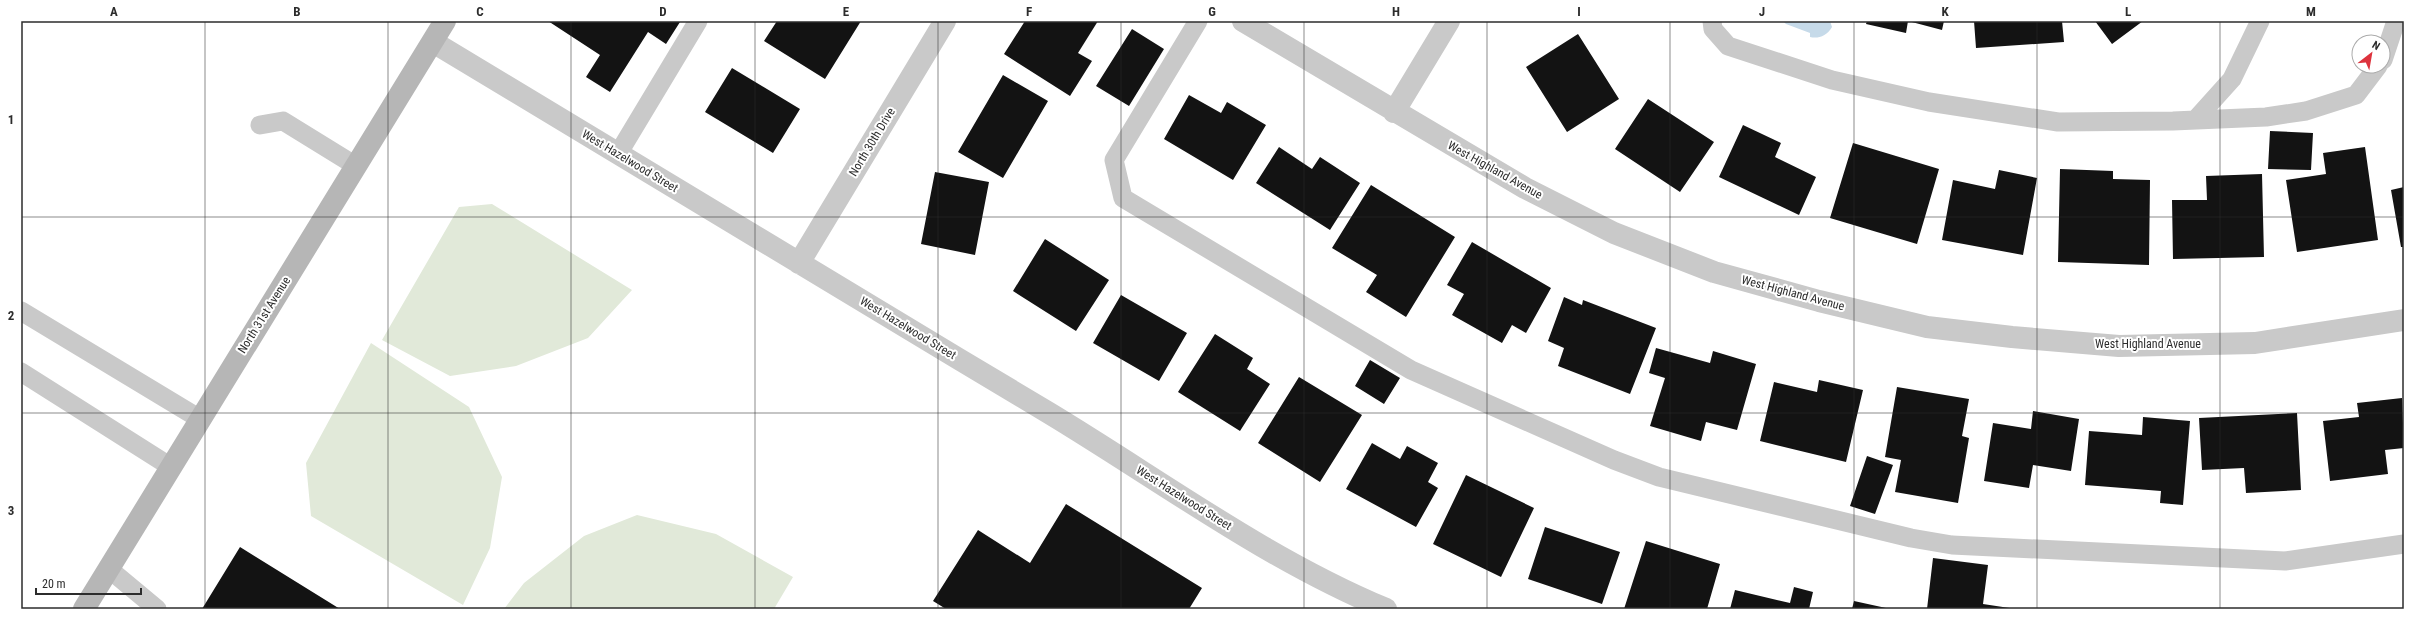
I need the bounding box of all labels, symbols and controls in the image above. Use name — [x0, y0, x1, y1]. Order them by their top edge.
text: A — [110, 4, 118, 19]
text: B — [293, 4, 301, 19]
text: C — [476, 4, 484, 19]
text: D — [659, 4, 667, 19]
text: E — [843, 4, 850, 19]
text: F — [1026, 4, 1032, 19]
text: G — [1208, 4, 1216, 19]
text: H — [1392, 4, 1400, 19]
text: I — [1577, 4, 1581, 19]
text: J — [1759, 4, 1765, 19]
text: K — [1941, 4, 1949, 19]
text: L — [2125, 4, 2131, 19]
text: M — [2306, 4, 2316, 19]
north arrow — [2351, 34, 2391, 74]
text: N — [2370, 39, 2382, 53]
street label: North 30th Drive — [846, 105, 898, 179]
text: 1 — [8, 112, 14, 127]
street label: West Hazelwood Street — [579, 127, 681, 195]
street label: West Highland Avenue — [1445, 138, 1545, 202]
street label: West Highland Avenue — [1740, 273, 1846, 314]
street label: North 31st Avenue — [235, 274, 293, 356]
street label: West Hazelwood Street — [857, 294, 959, 362]
text: 2 — [8, 308, 15, 323]
street label: West Highland Avenue — [2095, 337, 2201, 351]
street label: West Hazelwood Street — [1134, 463, 1235, 533]
text: 3 — [8, 503, 14, 518]
scale bar — [36, 570, 141, 596]
text: 20 m — [42, 577, 66, 591]

